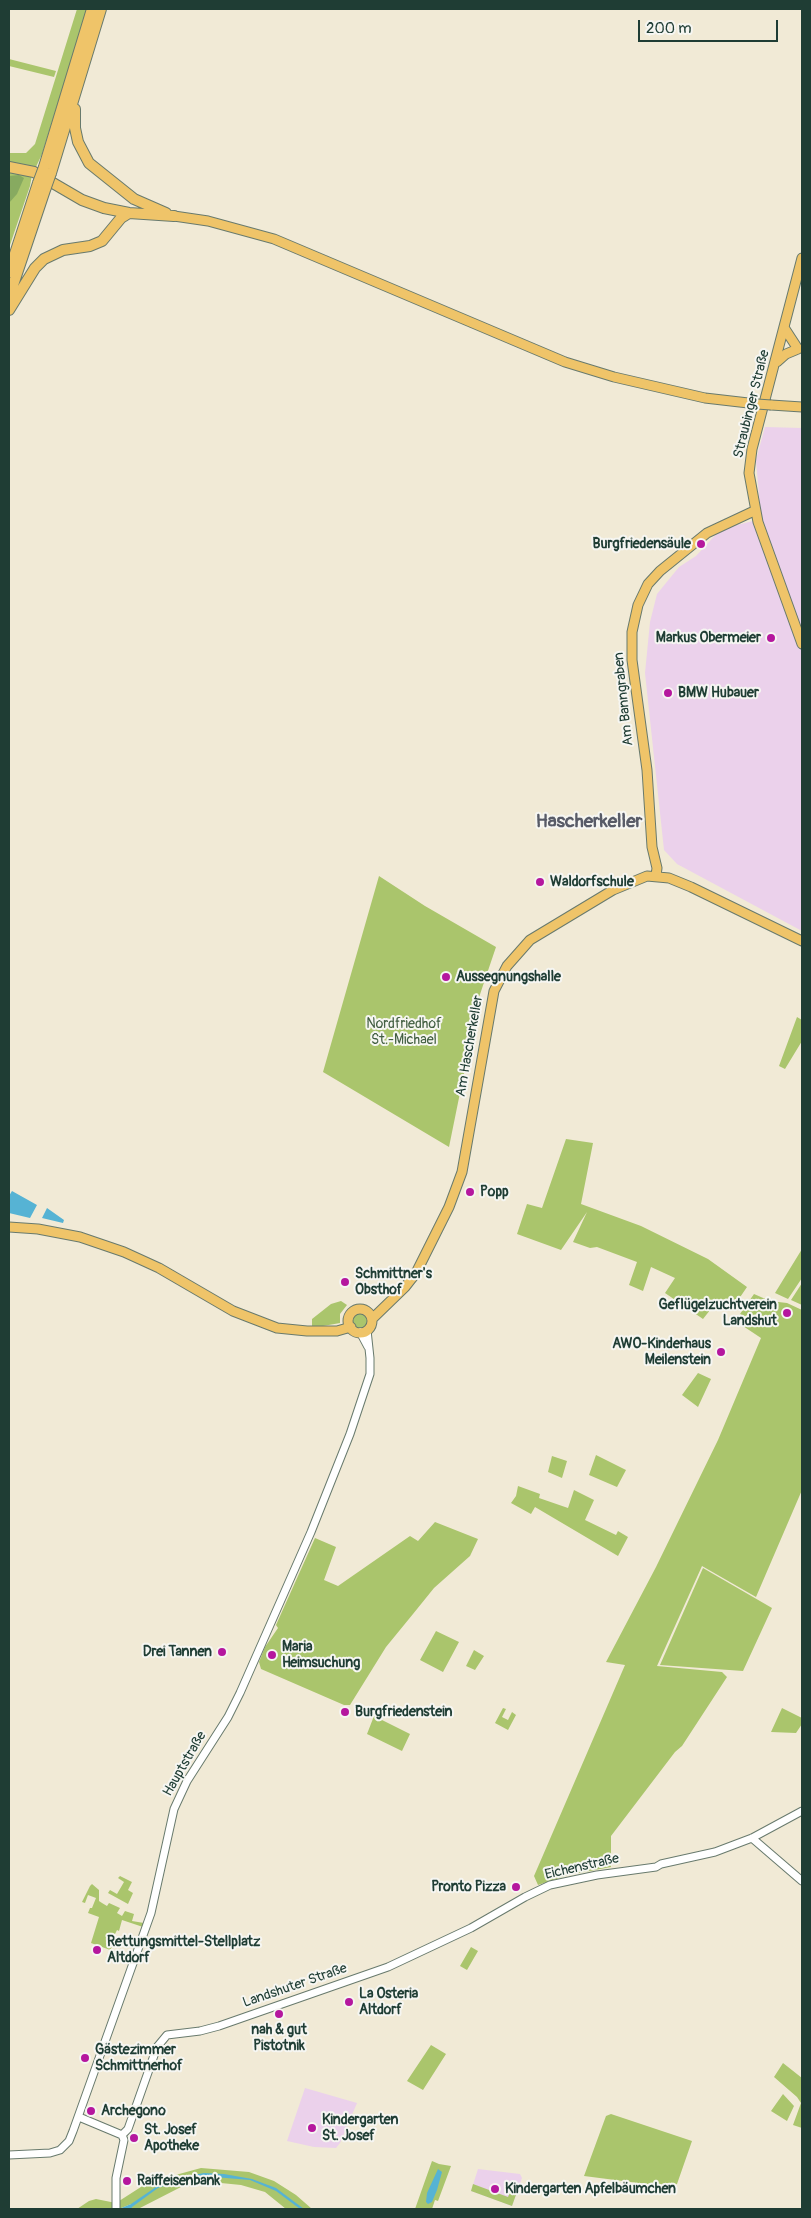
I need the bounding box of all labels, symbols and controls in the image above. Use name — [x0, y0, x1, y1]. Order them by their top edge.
scale bar — [641, 10, 781, 42]
text: 200 m — [646, 19, 691, 38]
street label: Straubinger Straße — [730, 348, 774, 460]
place label: Burgfriedensäule — [592, 536, 691, 552]
marker: Burgfriedensäule — [695, 538, 707, 550]
place label: Markus Obermeier — [656, 630, 761, 646]
marker: Markus Obermeier — [765, 632, 777, 644]
street label: Am Banngraben — [611, 651, 637, 747]
place label: BMW Hubauer — [678, 685, 759, 701]
marker: BMW Hubauer — [662, 687, 674, 699]
district label: Hascherkeller — [536, 811, 642, 833]
place label: Waldorfschule — [550, 874, 634, 890]
marker: Waldorfschule — [534, 876, 546, 888]
place label: Aussegnungshalle — [456, 969, 561, 985]
marker: Aussegnungshalle — [440, 971, 452, 983]
street label: Am Hascherkeller — [453, 994, 487, 1098]
park label: Nordfriedhof St.-Michael — [366, 1016, 442, 1048]
place label: Popp — [480, 1184, 509, 1200]
marker: Popp — [464, 1186, 476, 1198]
place label: Schmittner's Obsthof — [355, 1266, 432, 1298]
marker: Schmittner's Obsthof — [339, 1276, 351, 1288]
place label: Geflügelzuchtverein Landshut — [659, 1297, 777, 1330]
marker: Geflügelzuchtverein Landshut — [781, 1307, 793, 1319]
place label: AWO-Kinderhaus Meilenstein — [612, 1336, 711, 1368]
marker: AWO-Kinderhaus Meilenstein — [715, 1346, 727, 1358]
place label: Maria Heimsuchung — [282, 1639, 360, 1671]
place label: Drei Tannen — [143, 1644, 212, 1660]
marker: Drei Tannen — [216, 1646, 228, 1658]
marker: Maria Heimsuchung — [266, 1649, 278, 1661]
place label: Burgfriedenstein — [355, 1704, 452, 1720]
marker: Burgfriedenstein — [339, 1706, 351, 1718]
street label: Hauptstraße — [160, 1728, 210, 1800]
street label: Eichenstraße — [543, 1850, 621, 1884]
place label: Pronto Pizza — [431, 1879, 506, 1895]
marker: Pronto Pizza — [510, 1881, 522, 1893]
place label: Rettungsmittel-Stellplatz Altdorf — [107, 1934, 260, 1966]
marker: Rettungsmittel-Stellplatz Altdorf — [91, 1944, 103, 1956]
street label: Landshuter Straße — [241, 1960, 349, 2012]
place label: La Osteria Altdorf — [359, 1986, 418, 2018]
marker: La Osteria Altdorf — [343, 1996, 355, 2008]
marker: nah & gut Pistotnik — [273, 2008, 285, 2020]
place label: nah & gut Pistotnik — [251, 2022, 307, 2054]
place label: Gästezimmer Schmittnerhof — [95, 2042, 183, 2074]
marker: Gästezimmer Schmittnerhof — [79, 2052, 91, 2064]
place label: Archegono — [101, 2103, 166, 2119]
marker: Archegono — [85, 2105, 97, 2117]
place label: Kindergarten St. Josef — [322, 2112, 398, 2144]
place label: St. Josef Apotheke — [144, 2122, 199, 2154]
marker: Kindergarten St. Josef — [306, 2122, 318, 2134]
marker: St. Josef Apotheke — [128, 2132, 140, 2144]
place label: Raiffeisenbank — [137, 2173, 220, 2189]
marker: Raiffeisenbank — [121, 2175, 133, 2187]
place label: Kindergarten Apfelbäumchen — [505, 2181, 676, 2197]
marker: Kindergarten Apfelbäumchen — [489, 2183, 501, 2195]

